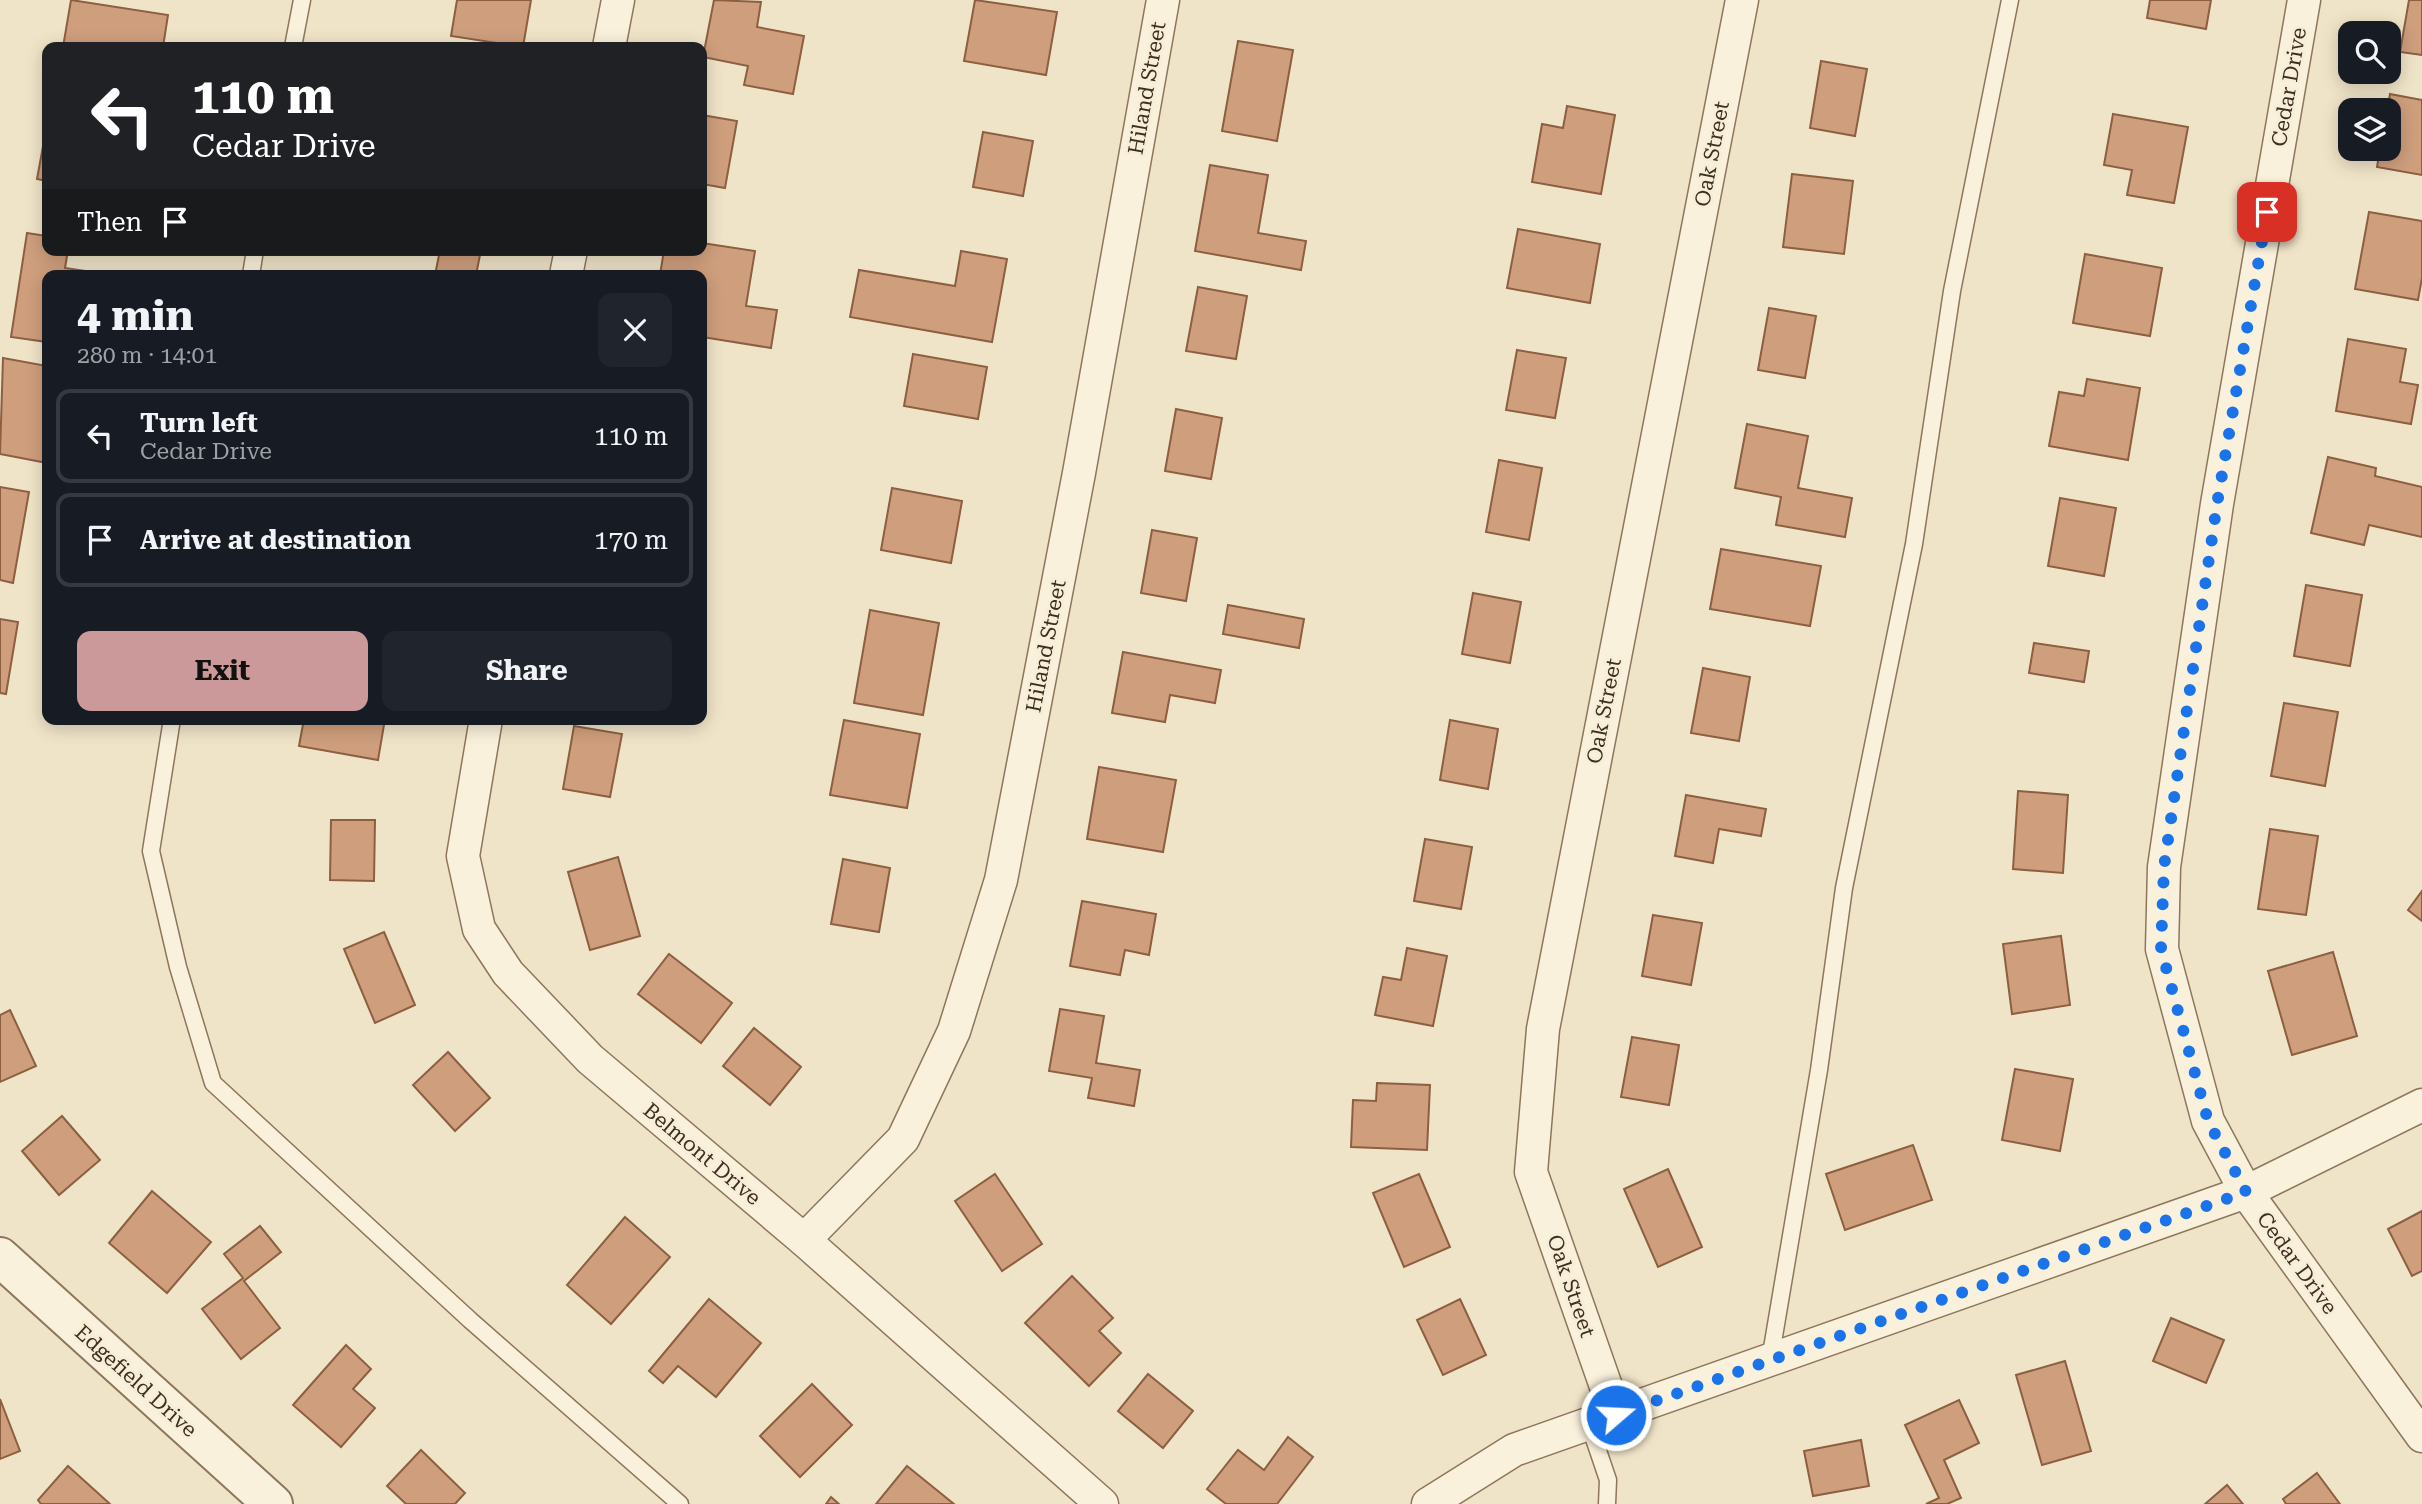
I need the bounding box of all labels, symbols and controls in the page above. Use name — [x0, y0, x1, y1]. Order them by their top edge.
street label: Hiland Street — [1123, 19, 1171, 156]
map controls — [2338, 21, 2401, 161]
button: search — [2338, 21, 2401, 84]
street label: Cedar Drive — [2267, 26, 2311, 148]
text: 110 m — [192, 68, 334, 125]
icon: left — [77, 70, 168, 161]
button: layers — [2338, 98, 2401, 161]
street label: Oak Street — [1690, 99, 1734, 209]
text: Cedar Drive — [192, 127, 376, 165]
pin — [2237, 182, 2297, 242]
icon: arrive — [2248, 193, 2286, 231]
icon: arrive — [156, 203, 194, 241]
text: Then — [77, 207, 142, 237]
text: 4 min — [77, 291, 194, 340]
button: close — [598, 293, 672, 367]
text: 280 m · 14:01 — [77, 342, 217, 369]
text: Turn left — [140, 408, 258, 438]
icon: left — [81, 417, 119, 455]
text: 110 m — [594, 421, 668, 451]
text: Cedar Drive — [140, 438, 272, 465]
icon: arrive — [81, 521, 119, 559]
text: Arrive at destination — [140, 525, 411, 555]
text: 170 m — [594, 525, 668, 555]
street label: Hiland Street — [1021, 577, 1071, 714]
button: Exit — [77, 631, 368, 711]
button: Share — [382, 631, 672, 711]
street label: Oak Street — [1582, 656, 1626, 766]
street label: Belmont Drive — [639, 1098, 765, 1210]
street label: Cedar Drive — [2252, 1207, 2342, 1319]
street label: Oak Street — [1542, 1232, 1600, 1341]
street label: Edgefield Drive — [70, 1320, 202, 1442]
position arrow — [1579, 1378, 1653, 1452]

